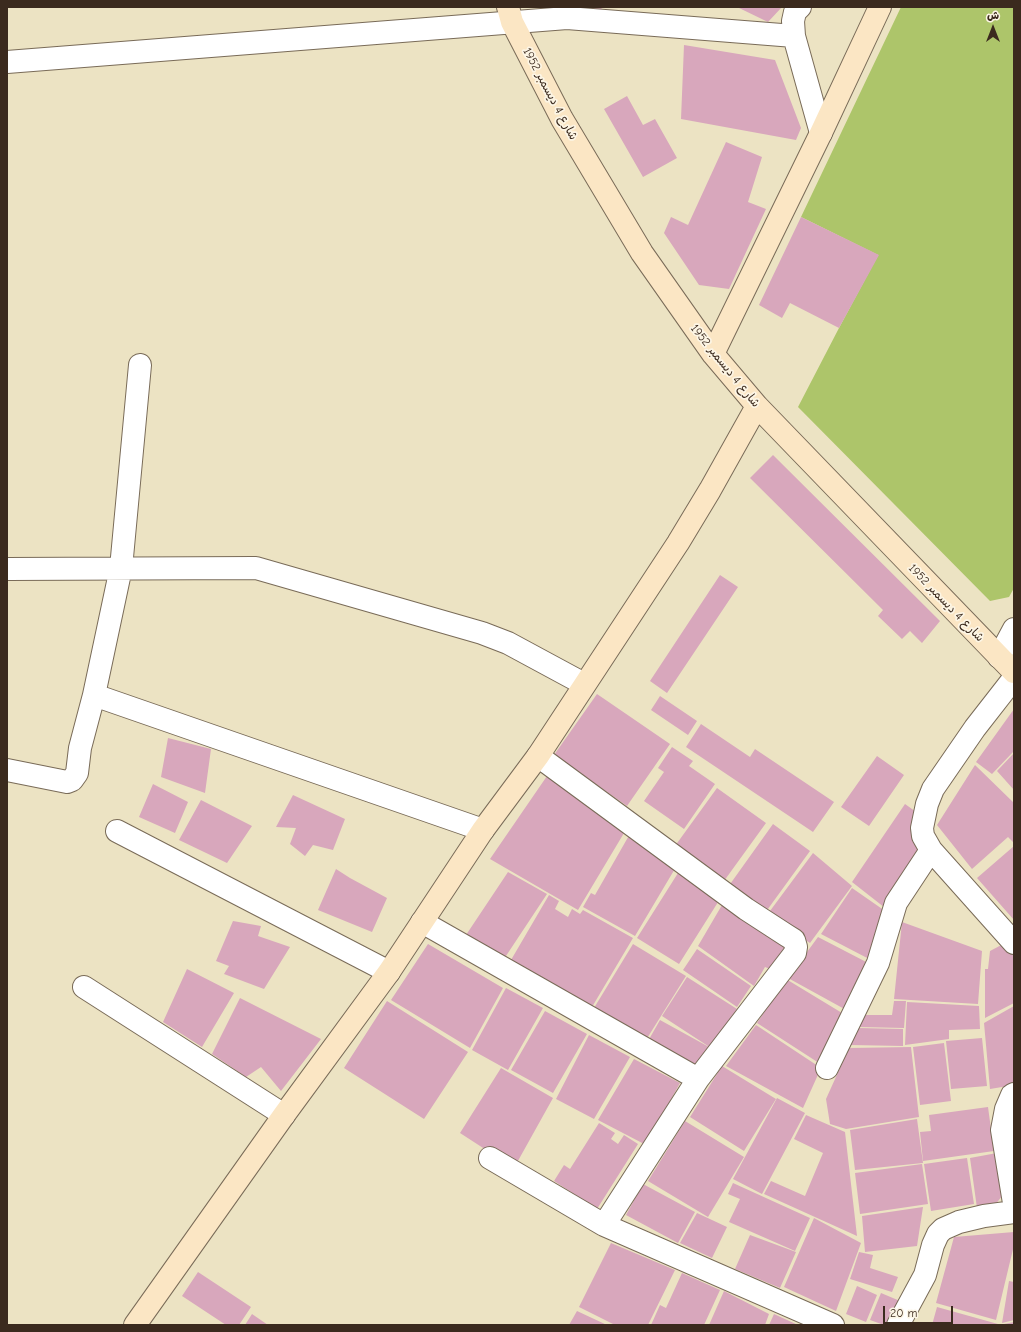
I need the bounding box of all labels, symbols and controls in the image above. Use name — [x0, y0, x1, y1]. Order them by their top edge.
north arrow — [973, 8, 1013, 48]
text: ش — [987, 9, 999, 22]
street label: شارع 4 ديسمبر 1952 — [520, 45, 580, 143]
street label: شارع 4 ديسمبر 1952 — [687, 322, 763, 410]
street label: شارع 4 ديسمبر 1952 — [905, 561, 987, 645]
scale bar — [885, 1298, 955, 1324]
text: 20 m — [890, 1306, 918, 1320]

